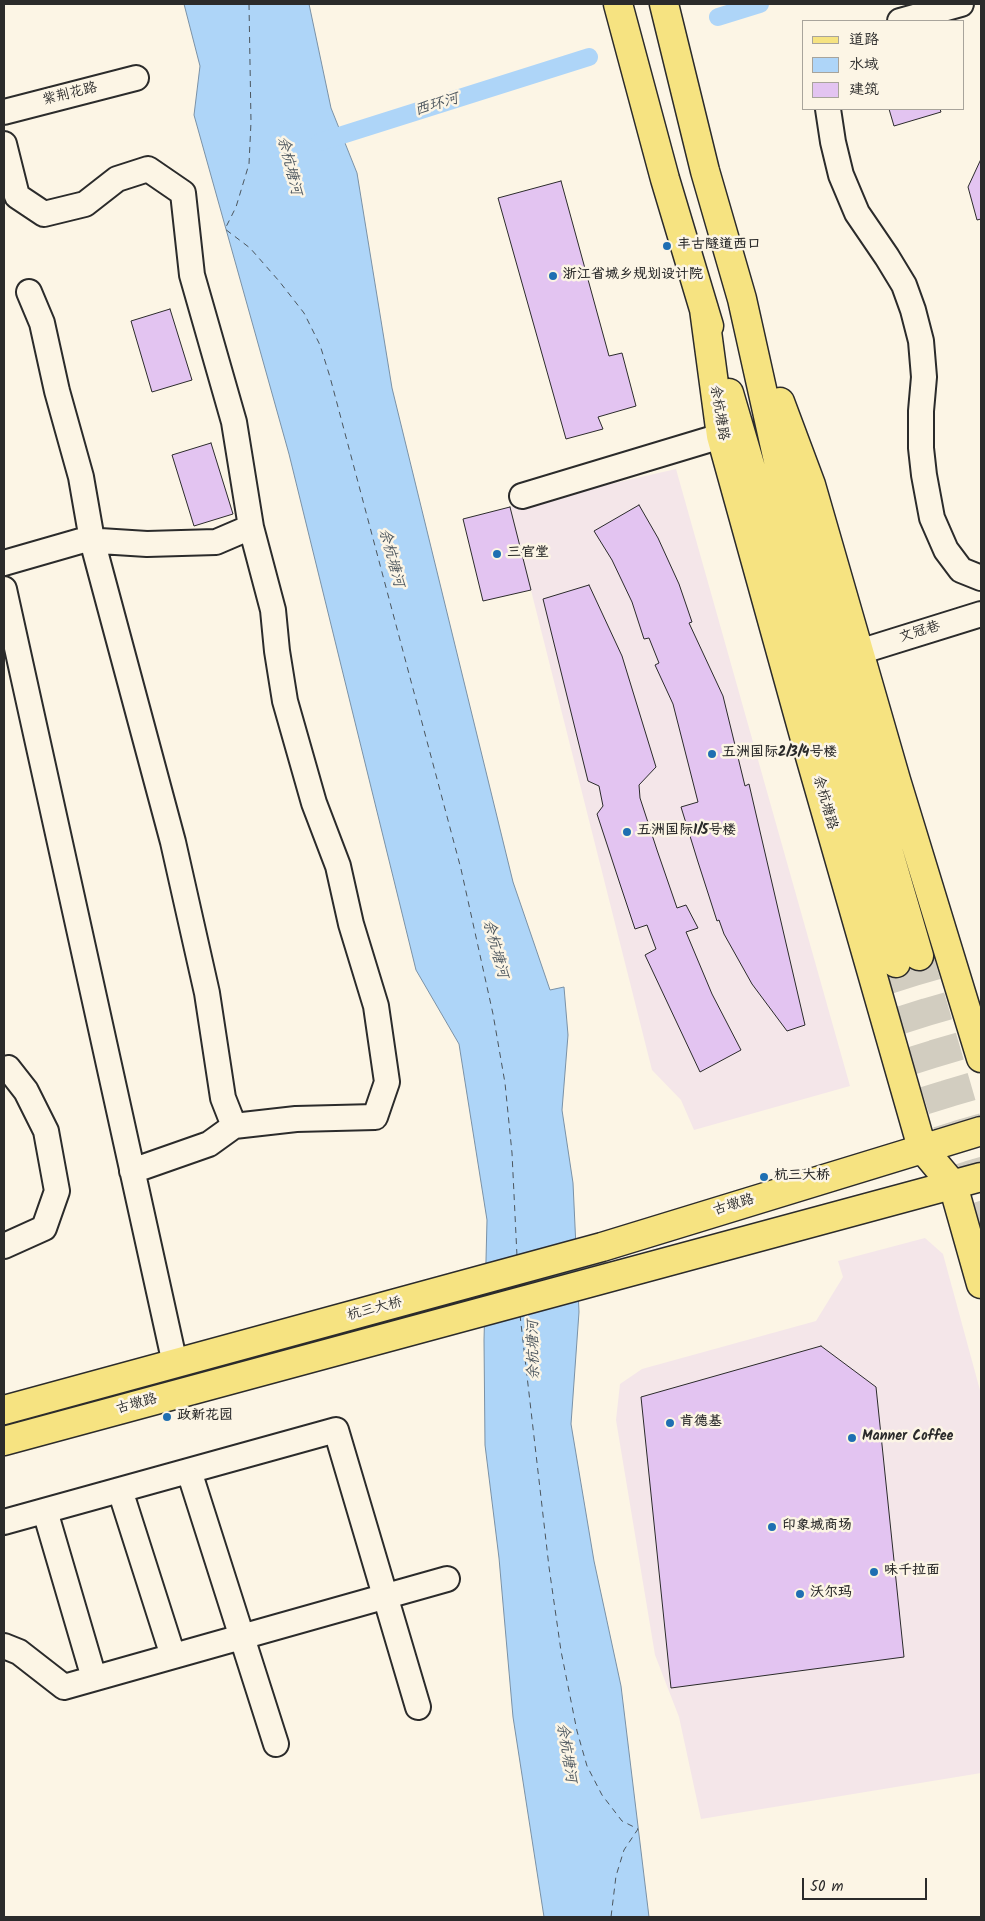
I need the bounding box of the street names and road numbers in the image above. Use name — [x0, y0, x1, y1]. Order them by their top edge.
street label: 紫荆花路 — [41, 80, 99, 110]
street label: 余杭塘路 — [705, 384, 731, 442]
street label: 文冠巷 — [897, 619, 943, 647]
street label: 余杭塘路 — [808, 774, 840, 832]
street label: 古墩路 — [711, 1192, 757, 1220]
street label: 杭三大桥 — [346, 1295, 404, 1325]
street label: 古墩路 — [115, 1391, 159, 1419]

